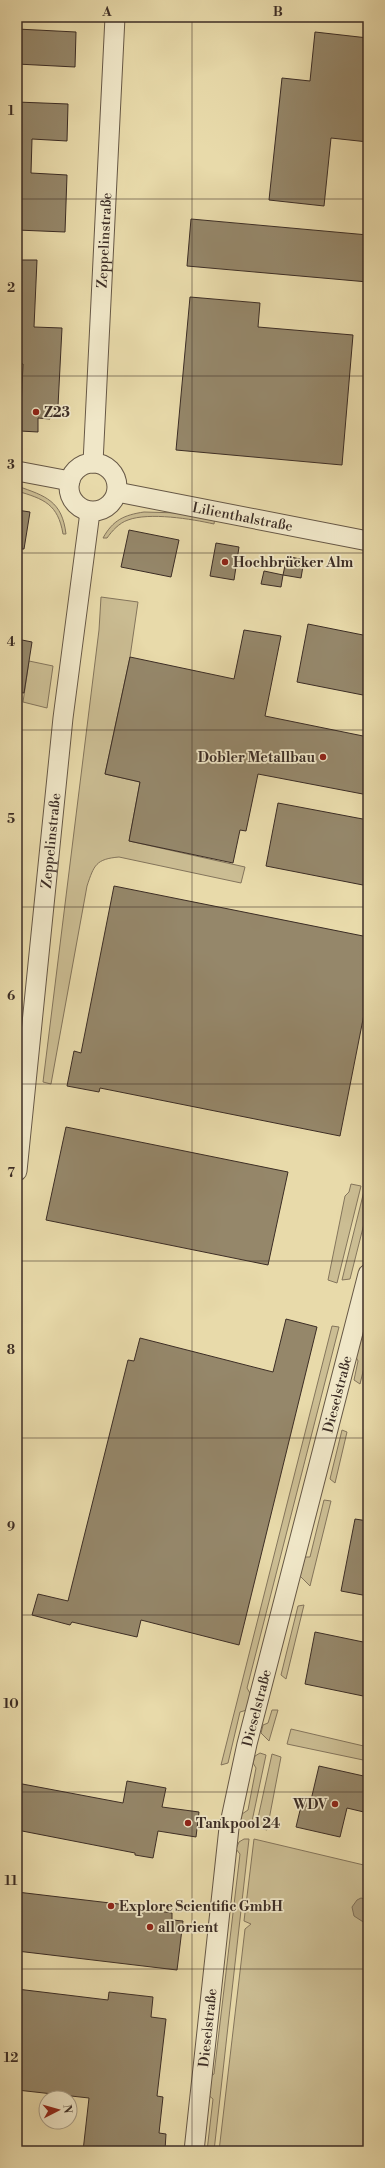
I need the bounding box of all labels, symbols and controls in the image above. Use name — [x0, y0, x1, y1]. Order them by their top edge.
text: A — [101, 4, 112, 20]
text: B — [273, 4, 283, 20]
text: 1 — [8, 103, 15, 119]
street label: Zeppelinstraße — [94, 192, 116, 289]
text: 2 — [7, 280, 15, 296]
place label: Z23 — [44, 404, 70, 422]
marker: Z23 — [31, 407, 41, 417]
text: 3 — [7, 457, 15, 473]
street label: Lilienthalstraße — [191, 499, 294, 536]
place label: Hochbrücker Alm — [233, 554, 354, 572]
marker: Hochbrücker Alm — [220, 557, 230, 567]
text: 4 — [7, 634, 16, 650]
place label: Dobler Metallbau — [198, 749, 315, 767]
marker: Dobler Metallbau — [318, 752, 328, 762]
street label: Zeppelinstraße — [38, 792, 65, 889]
text: 5 — [7, 811, 15, 827]
text: 6 — [7, 988, 15, 1004]
text: 7 — [7, 1165, 15, 1181]
text: 8 — [7, 1342, 15, 1358]
street label: Dieselstraße — [319, 1354, 357, 1435]
text: 9 — [7, 1519, 15, 1535]
street label: Dieselstraße — [239, 1668, 276, 1749]
text: 10 — [3, 1696, 19, 1712]
place label: WDV — [292, 1796, 328, 1814]
marker: WDV — [330, 1799, 340, 1809]
place label: Tankpool 24 — [196, 1815, 280, 1833]
marker: Tankpool 24 — [183, 1818, 193, 1828]
text: 11 — [5, 1873, 18, 1889]
place label: Explore Scientific GmbH — [119, 1898, 283, 1916]
marker: Explore Scientific GmbH — [106, 1901, 116, 1911]
place label: all orient — [158, 1919, 219, 1937]
marker: all orient — [145, 1922, 155, 1932]
street label: Dieselstraße — [195, 1987, 222, 2068]
text: 12 — [4, 2050, 18, 2066]
north arrow — [38, 2090, 78, 2130]
text: N — [60, 2104, 74, 2114]

